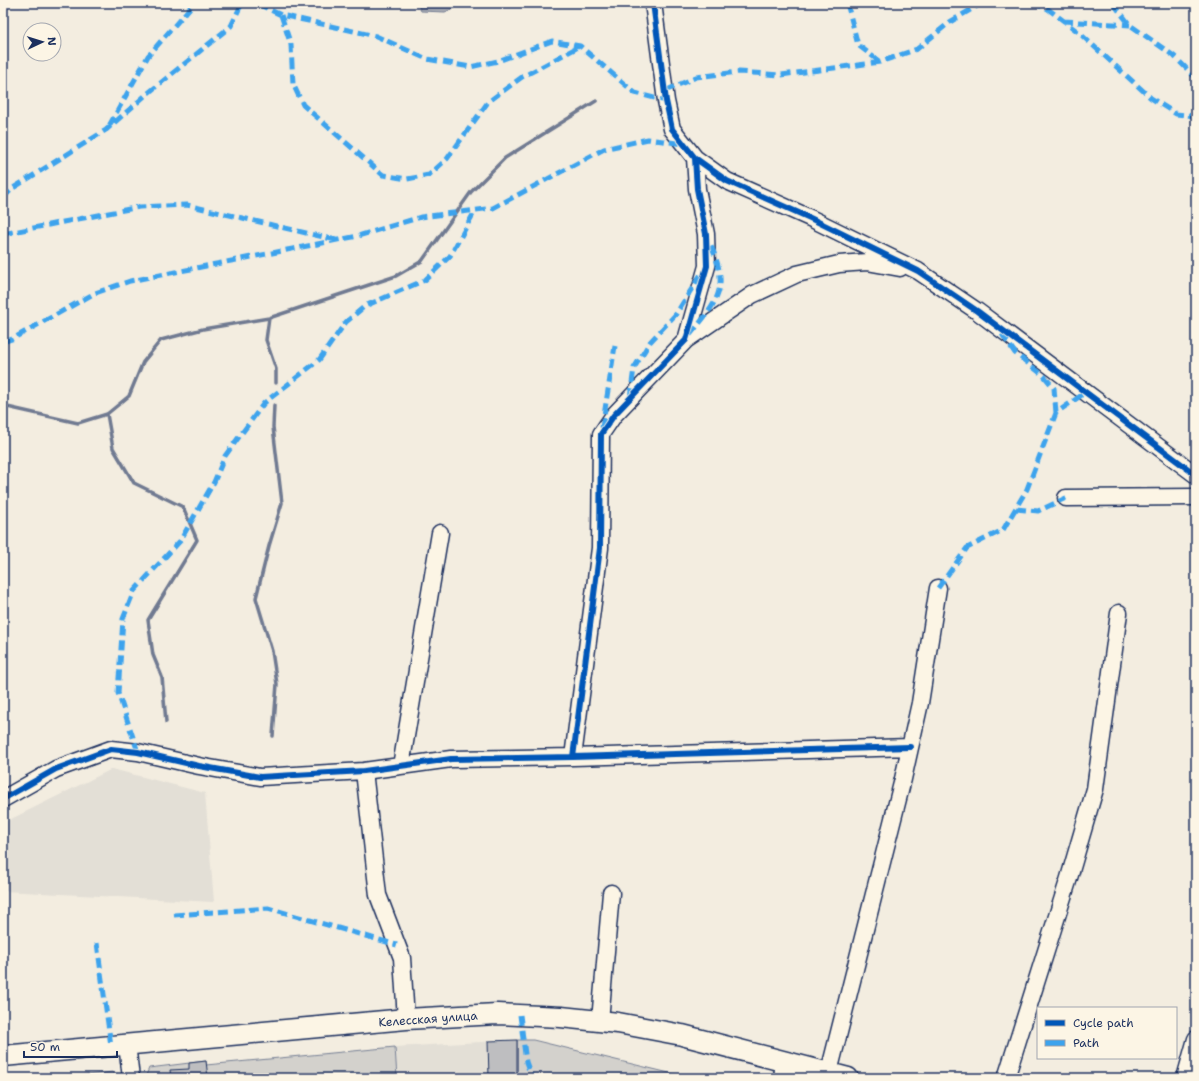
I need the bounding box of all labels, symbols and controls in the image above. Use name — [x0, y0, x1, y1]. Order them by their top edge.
north arrow — [22, 22, 62, 62]
text: N — [44, 36, 59, 46]
legend — [1037, 1007, 1177, 1059]
street label: Келесская улица — [378, 1008, 479, 1030]
text: Cycle path — [1073, 1015, 1134, 1031]
scale bar — [24, 1033, 117, 1059]
text: Path — [1073, 1035, 1099, 1051]
text: 50 m — [30, 1039, 60, 1055]

